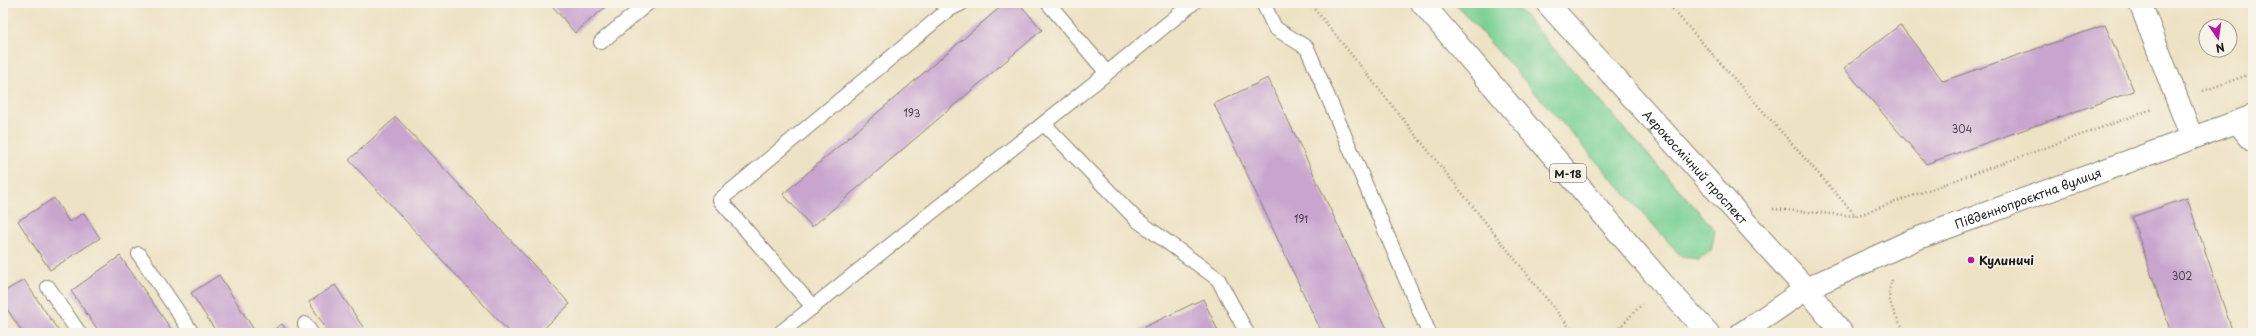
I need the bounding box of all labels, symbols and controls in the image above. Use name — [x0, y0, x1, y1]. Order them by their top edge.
north arrow — [2198, 18, 2238, 58]
text: N — [2214, 39, 2227, 58]
house number: 193 — [904, 105, 921, 120]
street label: Аерокосмічний проспект — [1639, 106, 1752, 228]
house number: 304 — [1952, 121, 1973, 136]
street label: Південнопроєктна вулиця — [1952, 163, 2104, 233]
road number: М-18 — [1550, 164, 1586, 182]
house number: 191 — [1294, 211, 1308, 226]
place label: Кулиничі — [1979, 251, 2034, 269]
marker: Кулиничі — [1966, 255, 1976, 265]
house number: 302 — [2172, 268, 2192, 283]

